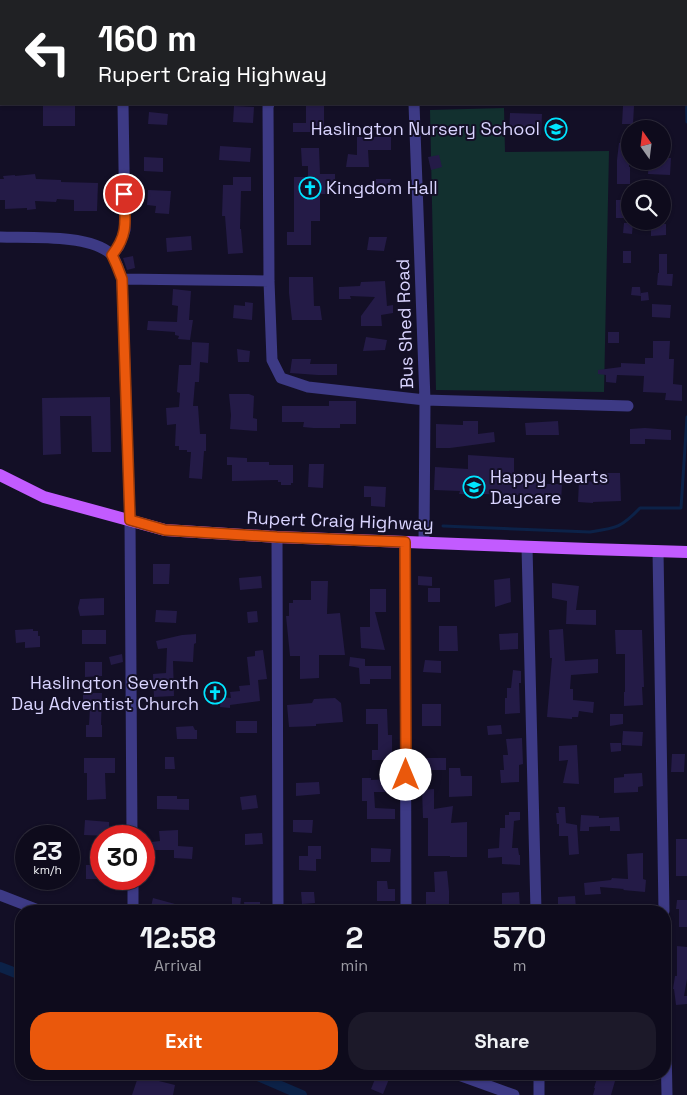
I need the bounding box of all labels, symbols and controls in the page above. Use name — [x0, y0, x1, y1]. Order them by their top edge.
text: 160 m — [98, 17, 197, 61]
icon: left — [15, 20, 80, 85]
text: Rupert Craig Highway — [98, 60, 327, 88]
place label: Haslington Nursery School — [311, 117, 540, 140]
school or university icon: Haslington Nursery School — [544, 117, 568, 141]
north arrow — [621, 120, 671, 170]
map controls — [621, 120, 671, 230]
pin — [103, 173, 145, 215]
church icon: Kingdom Hall — [298, 176, 322, 200]
place label: Kingdom Hall — [326, 176, 438, 199]
icon: arrive — [110, 180, 138, 208]
button: search — [621, 180, 671, 230]
street label: Bus Shed Road — [391, 259, 418, 389]
place label: Happy Hearts Daycare — [490, 465, 608, 509]
school or university icon: Happy Hearts Daycare — [462, 475, 486, 499]
street label: Rupert Craig Highway — [246, 506, 434, 535]
place label: Haslington Seventh Day Adventist Church — [11, 671, 199, 715]
church icon: Haslington Seventh Day Adventist Church — [203, 681, 227, 705]
position arrow — [379, 748, 431, 800]
speed limit sign: 30 — [90, 825, 155, 890]
text: 23 — [32, 835, 63, 867]
text: km/h — [33, 862, 62, 878]
text: 12:58 — [140, 918, 216, 957]
text: 2 — [345, 918, 363, 957]
text: 570 — [493, 918, 546, 957]
text: Arrival — [154, 955, 202, 976]
text: min — [341, 955, 368, 976]
text: m — [513, 955, 526, 976]
button: Exit — [30, 1012, 338, 1070]
button: Share — [348, 1012, 656, 1070]

